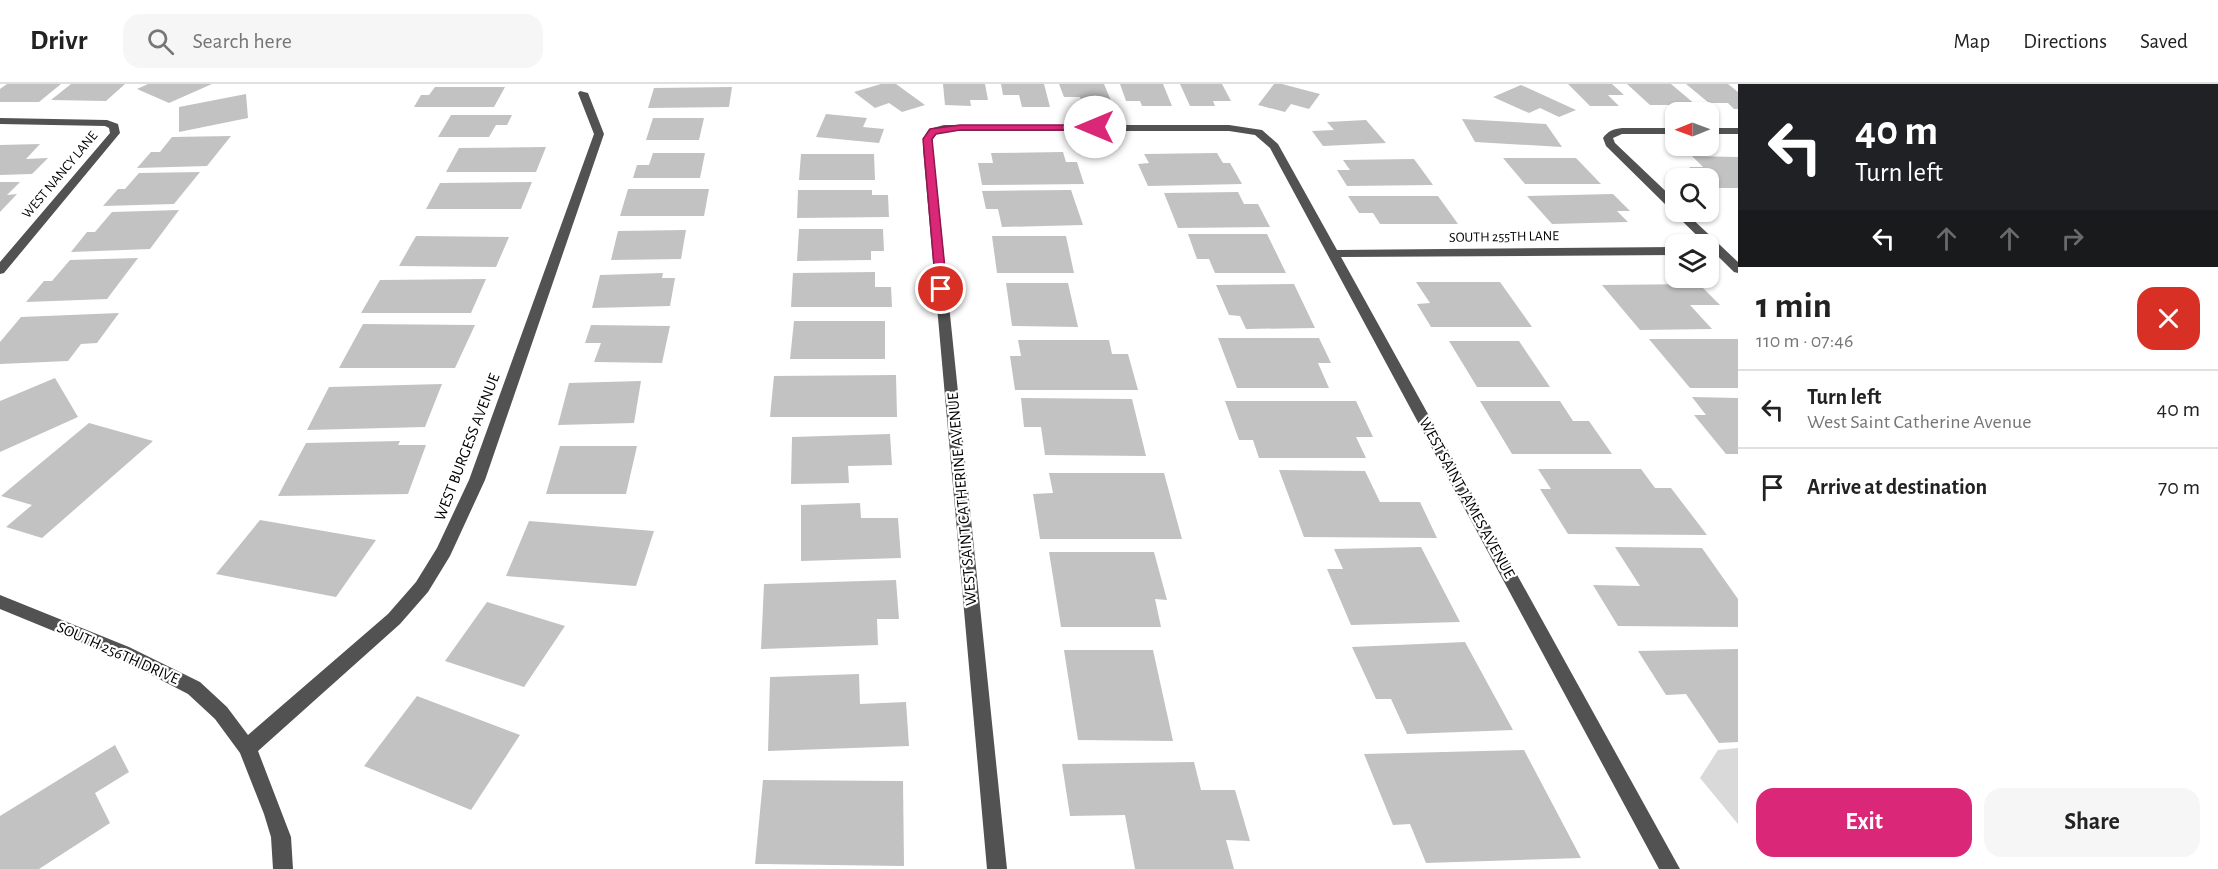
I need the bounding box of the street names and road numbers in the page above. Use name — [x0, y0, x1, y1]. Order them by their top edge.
street label: WEST NANCY LANE — [20, 129, 101, 221]
street label: SOUTH 255TH LANE — [1449, 229, 1559, 245]
street label: WEST BURGESS AVENUE — [431, 371, 503, 523]
street label: WEST SAINT CATHERINE AVENUE — [945, 391, 979, 606]
street label: WEST SAINT JAMES AVENUE — [1416, 415, 1518, 581]
street label: SOUTH 256TH DRIVE — [54, 619, 182, 687]

